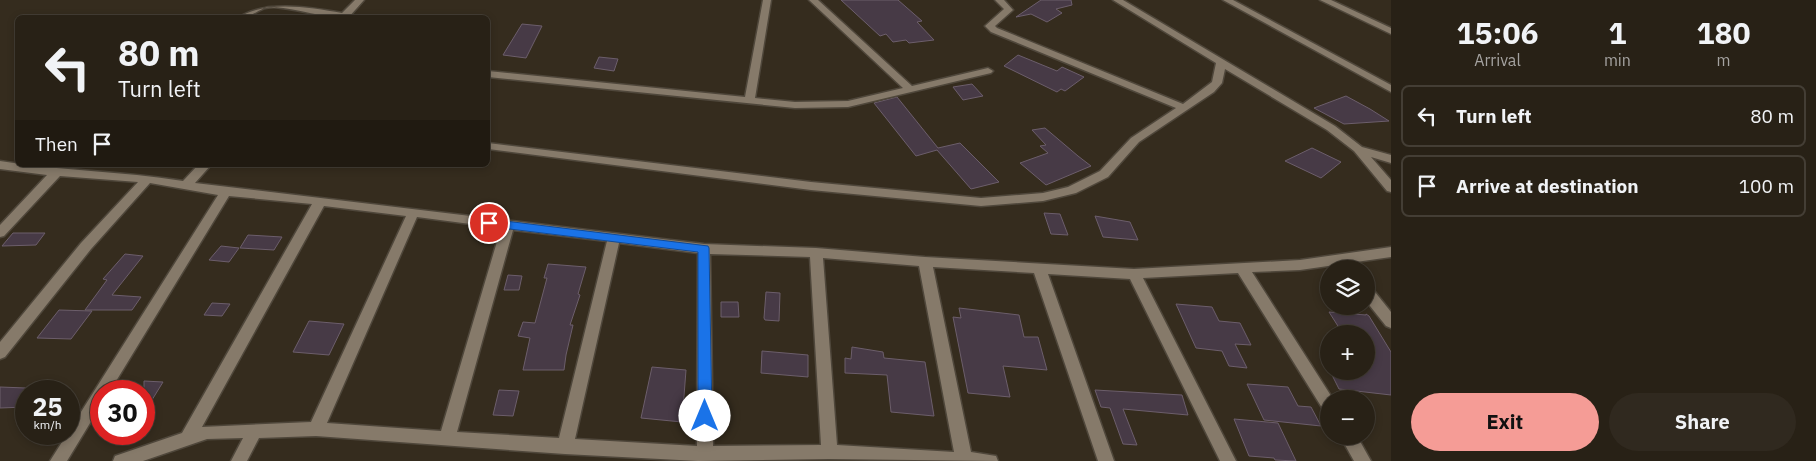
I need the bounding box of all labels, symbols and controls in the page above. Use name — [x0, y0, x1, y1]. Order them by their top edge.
text: 15:06 — [1457, 13, 1538, 52]
text: 1 — [1608, 13, 1626, 52]
text: 180 — [1696, 13, 1750, 52]
text: 80 m — [118, 30, 200, 76]
icon: left — [35, 35, 100, 100]
text: Arrival — [1474, 50, 1521, 70]
text: min — [1604, 50, 1631, 70]
text: m — [1716, 50, 1730, 70]
text: Turn left — [118, 74, 201, 103]
icon: left — [1413, 102, 1441, 130]
text: Turn left — [1456, 104, 1532, 128]
text: 80 m — [1750, 104, 1794, 128]
icon: arrive — [88, 130, 116, 158]
text: Then — [35, 132, 78, 156]
icon: arrive — [1413, 172, 1441, 200]
text: Arrive at destination — [1456, 174, 1639, 198]
text: 100 m — [1739, 174, 1794, 198]
pin — [468, 202, 510, 244]
icon: arrive — [475, 209, 503, 237]
map controls — [1320, 260, 1375, 445]
button: layers — [1320, 260, 1375, 315]
button: + — [1320, 325, 1375, 380]
speed limit sign: 30 — [90, 380, 155, 445]
position arrow — [678, 389, 730, 441]
text: 25 — [32, 390, 63, 423]
button: − — [1320, 390, 1375, 445]
button: Exit — [1411, 393, 1599, 451]
button: Share — [1609, 393, 1796, 451]
text: km/h — [33, 417, 62, 432]

